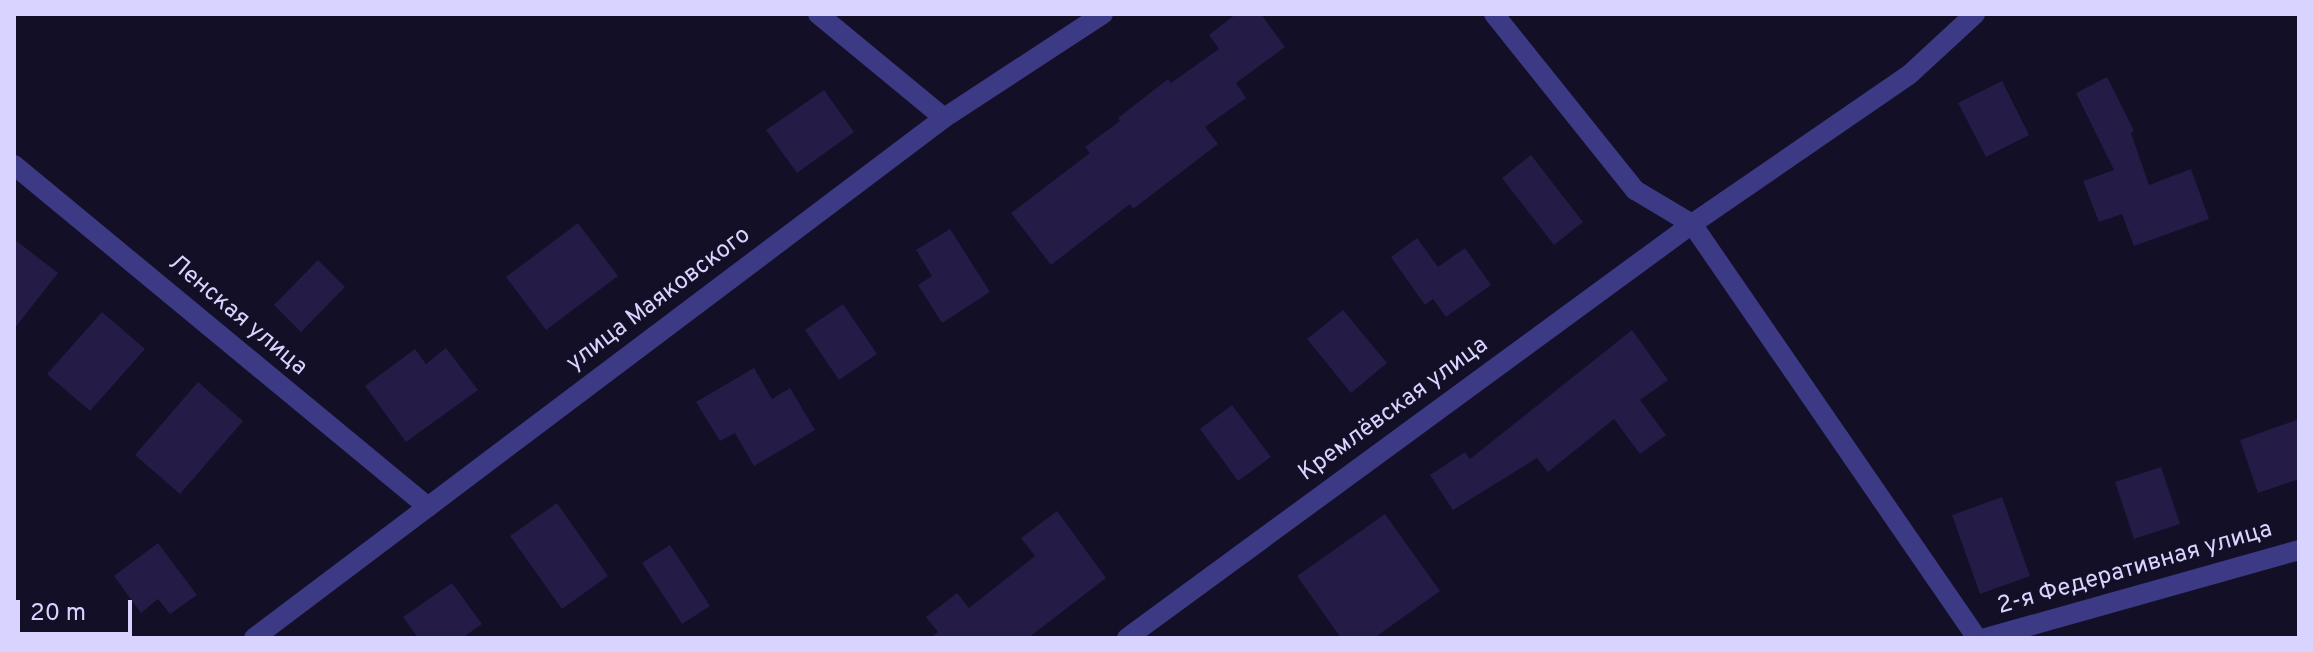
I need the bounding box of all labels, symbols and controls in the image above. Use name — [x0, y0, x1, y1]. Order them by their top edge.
street label: улица Маяковского — [561, 221, 757, 379]
street label: Ленская улица — [162, 249, 312, 383]
street label: Кремлёвская улица — [1294, 332, 1494, 488]
street label: 2-я Федеративная улица — [1994, 516, 2276, 622]
scale bar — [20, 584, 136, 634]
text: 20 m — [30, 599, 86, 629]

